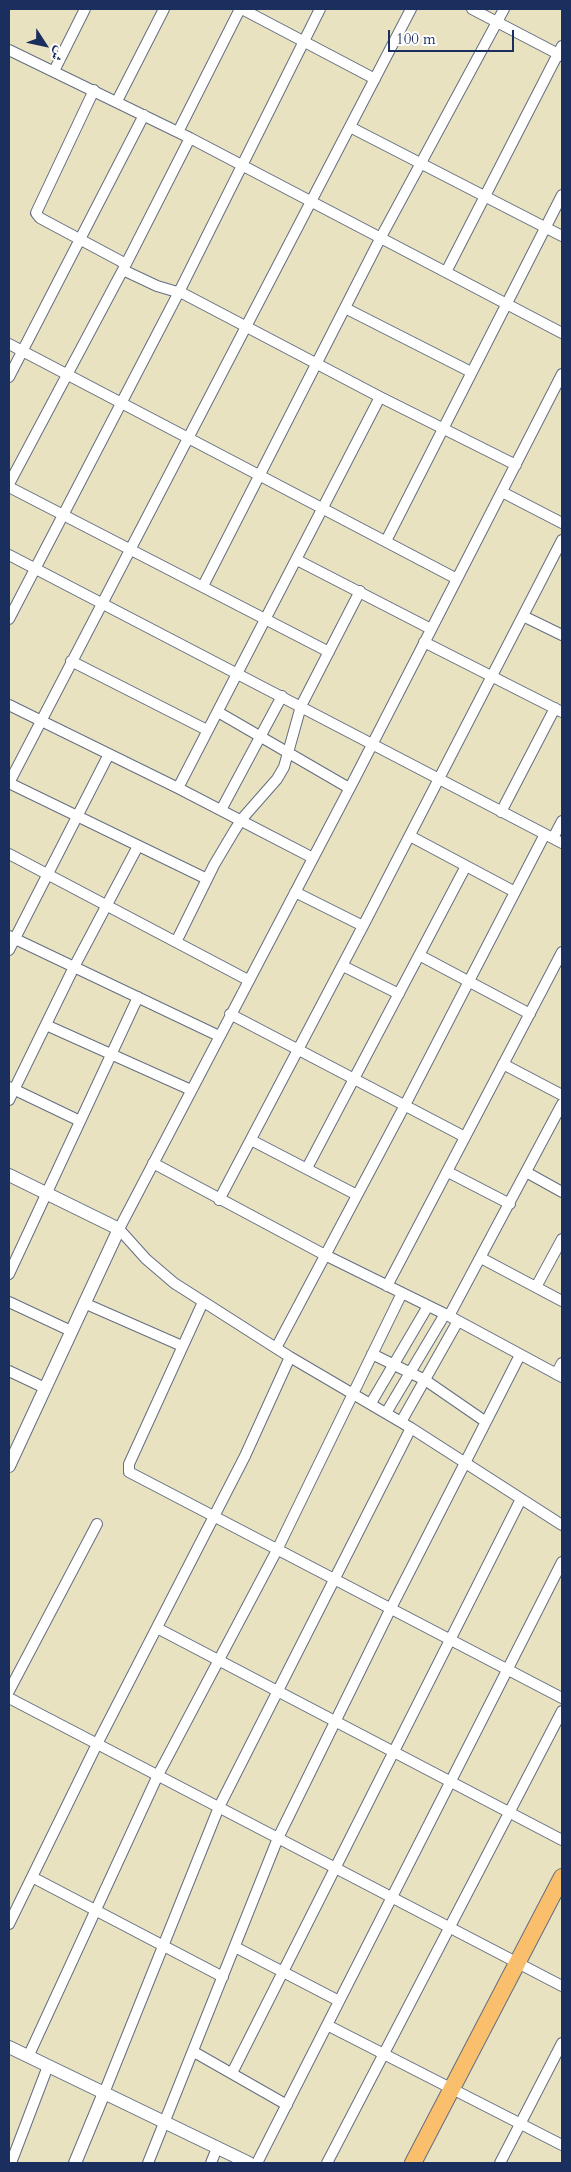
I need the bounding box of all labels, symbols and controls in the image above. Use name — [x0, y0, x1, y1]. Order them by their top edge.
north arrow — [20, 20, 70, 70]
scale bar — [391, 20, 517, 52]
text: 100 m — [396, 29, 436, 49]
text: ش — [46, 43, 69, 65]

